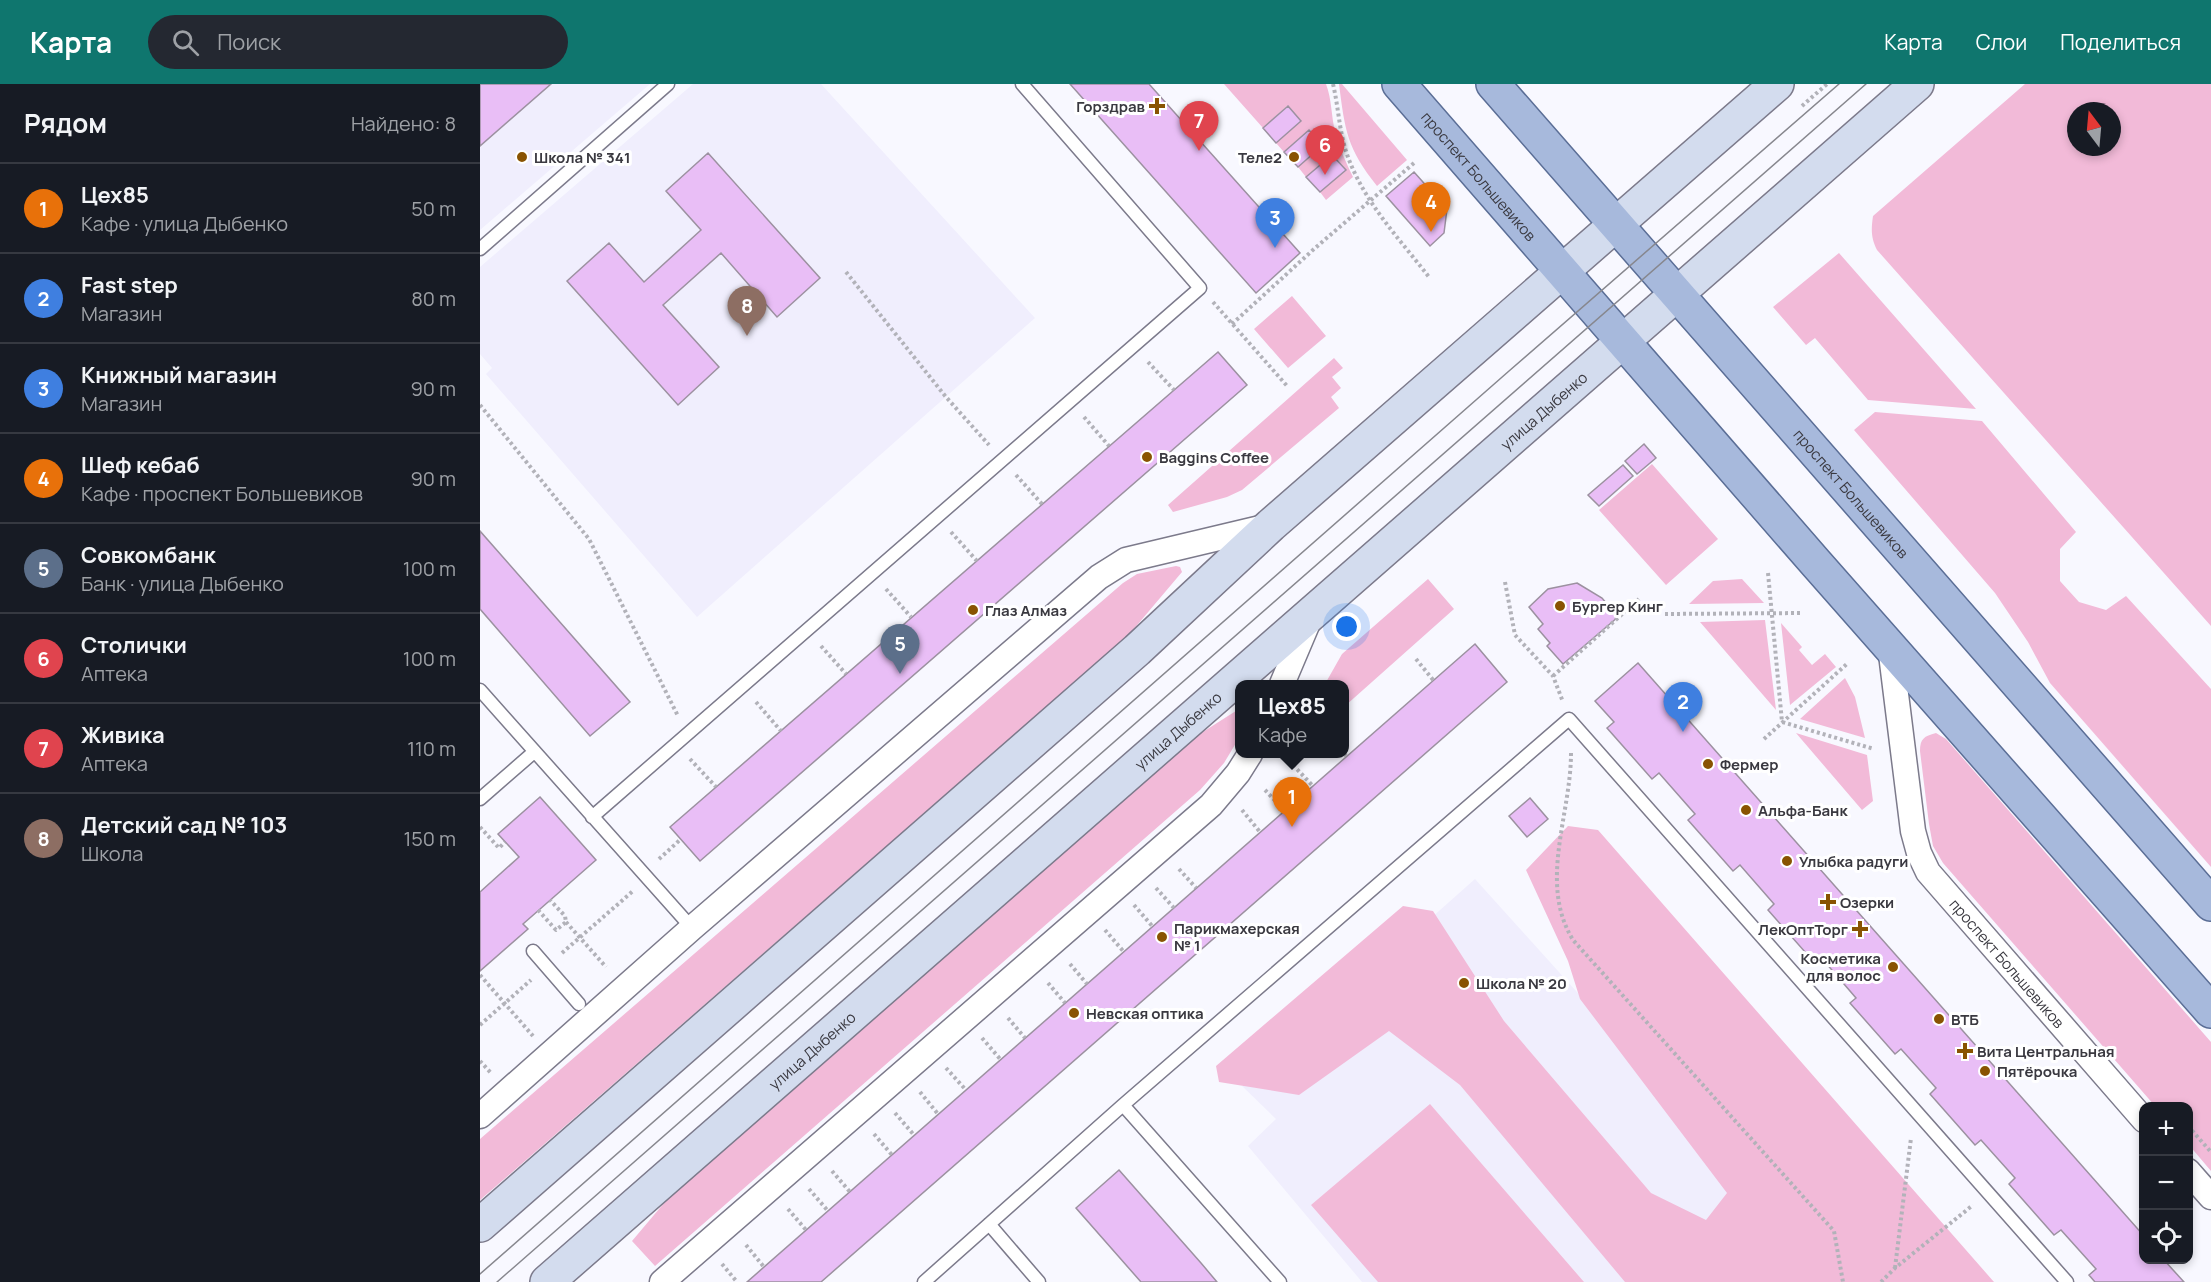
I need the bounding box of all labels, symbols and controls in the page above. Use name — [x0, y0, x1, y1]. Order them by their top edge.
search box — [148, 15, 568, 69]
text: Карта — [30, 23, 112, 61]
icon: search — [169, 26, 202, 59]
text: Поиск — [217, 27, 281, 57]
text: Карта — [1884, 28, 1943, 56]
text: Слои — [1976, 28, 2027, 56]
text: Поделиться — [2060, 28, 2181, 56]
place label: Горздрав — [1076, 96, 1145, 117]
marker: Горздрав — [1150, 99, 1164, 113]
pin: 7 — [1180, 101, 1218, 151]
north arrow — [2067, 102, 2121, 156]
text: Рядом — [24, 105, 107, 141]
street label: проспект Большевиков — [1417, 107, 1541, 245]
text: Найдено: 8 — [351, 110, 456, 137]
pin: 6 — [1306, 126, 1344, 175]
place label: Школа № 341 — [534, 147, 631, 168]
place label: Теле2 — [1238, 147, 1282, 168]
marker: Школа № 341 — [515, 150, 529, 164]
marker: Теле2 — [1287, 150, 1301, 164]
text: Цех85 — [81, 180, 149, 210]
pin: 4 — [1412, 182, 1450, 232]
text: 1 — [39, 195, 48, 222]
text: 50 m — [411, 195, 456, 222]
pin: 3 — [1256, 198, 1294, 248]
text: Кафе · улица Дыбенко — [81, 210, 288, 237]
text: Fast step — [81, 270, 178, 300]
text: 2 — [38, 285, 49, 312]
text: 80 m — [411, 285, 456, 312]
pin: 8 — [728, 286, 766, 336]
text: Магазин — [81, 300, 162, 327]
text: Книжный магазин — [81, 360, 277, 390]
street label: улица Дыбенко — [1496, 367, 1592, 454]
text: 3 — [38, 375, 49, 402]
text: 90 m — [410, 375, 456, 402]
text: Магазин — [81, 390, 162, 417]
street label: проспект Большевиков — [1789, 424, 1914, 562]
place label: Baggins Coffee — [1159, 447, 1269, 468]
text: Шеф кебаб — [81, 450, 200, 480]
marker: Baggins Coffee — [1140, 450, 1154, 464]
text: 4 — [37, 465, 50, 492]
text: 90 m — [410, 465, 456, 492]
text: Кафе · проспект Большевиков — [81, 480, 363, 507]
text: Совкомбанк — [81, 540, 216, 570]
text: 5 — [38, 555, 49, 582]
text: 100 m — [403, 555, 456, 582]
text: Банк · улица Дыбенко — [81, 570, 284, 597]
place label: Бургер Кинг — [1572, 596, 1663, 617]
marker: Бургер Кинг — [1553, 599, 1567, 613]
place label: Глаз Алмаз — [985, 600, 1067, 621]
marker: Глаз Алмаз — [966, 603, 980, 617]
your location — [1332, 612, 1361, 641]
pin: 5 — [880, 624, 920, 674]
text: Столички — [81, 630, 187, 660]
text: 6 — [37, 645, 50, 672]
text: 100 m — [403, 645, 456, 672]
text: Аптека — [81, 660, 148, 687]
popup — [1235, 680, 1349, 758]
pin: 2 — [1664, 682, 1702, 732]
street label: улица Дыбенко — [1130, 686, 1226, 774]
text: Цех85 — [1258, 691, 1326, 721]
text: Живика — [81, 720, 165, 750]
text: Кафе — [1258, 721, 1307, 748]
text: 7 — [38, 735, 49, 762]
text: 110 m — [407, 735, 456, 762]
text: Аптека — [81, 750, 148, 777]
place label: Фермер — [1720, 754, 1778, 775]
marker: Фермер — [1701, 757, 1715, 771]
pin: 1 — [1272, 778, 1312, 827]
place label: Альфа-Банк — [1758, 800, 1848, 821]
marker: Альфа-Банк — [1739, 803, 1753, 817]
text: Детский сад № 103 — [81, 810, 287, 840]
text: 8 — [37, 825, 50, 852]
text: 150 m — [403, 825, 456, 852]
text: Школа — [81, 840, 143, 867]
place label: Улыбка радуги — [1799, 851, 1908, 872]
marker: Улыбка радуги — [1780, 854, 1794, 868]
place label: Озерки — [1840, 892, 1894, 913]
street label: проспект Большевиков — [1945, 894, 2070, 1032]
marker: Озерки — [1821, 895, 1835, 909]
place label: Парикмахерская № 1 — [1174, 918, 1300, 956]
place label: ЛекОптТорг — [1758, 919, 1848, 940]
marker: ЛекОптТорг — [1853, 922, 1867, 936]
marker: Парикмахерская № 1 — [1155, 930, 1169, 944]
place label: Косметика для волос — [1801, 948, 1881, 986]
marker: Косметика для волос — [1886, 960, 1900, 974]
place label: Школа № 20 — [1476, 973, 1567, 994]
marker: Школа № 20 — [1457, 976, 1471, 990]
place label: Невская оптика — [1086, 1003, 1204, 1024]
street label: улица Дыбенко — [764, 1006, 860, 1094]
marker: Невская оптика — [1067, 1006, 1081, 1020]
place label: ВТБ — [1951, 1009, 1979, 1030]
marker: ВТБ — [1932, 1012, 1946, 1026]
place label: Вита Центральная — [1977, 1041, 2115, 1062]
marker: Вита Центральная — [1958, 1044, 1972, 1058]
place label: Пятёрочка — [1997, 1061, 2077, 1082]
marker: Пятёрочка — [1978, 1064, 1992, 1078]
map controls — [2139, 1102, 2193, 1264]
button: + — [2139, 1102, 2193, 1156]
button: − — [2139, 1156, 2193, 1210]
button: locate — [2139, 1210, 2193, 1264]

